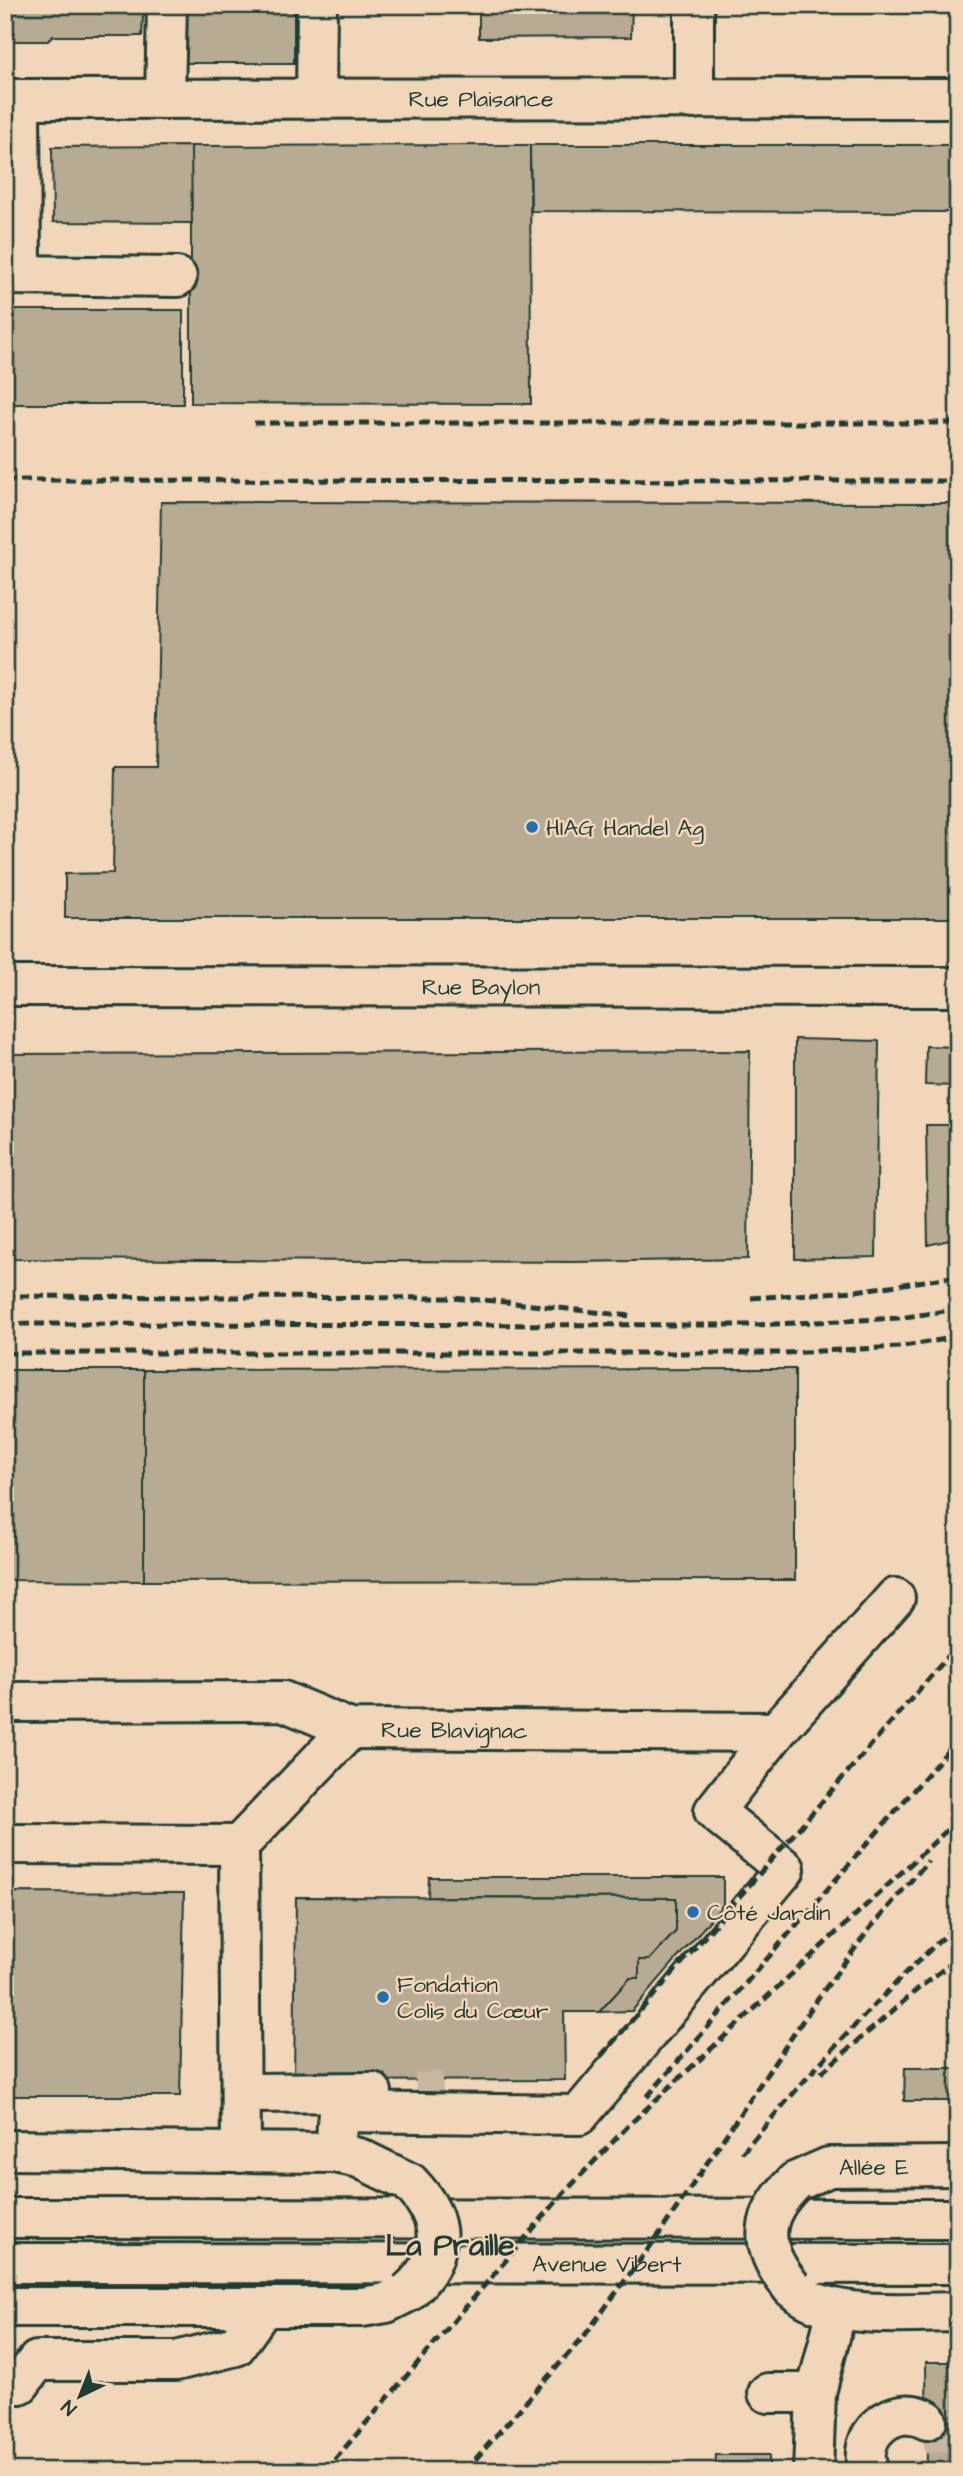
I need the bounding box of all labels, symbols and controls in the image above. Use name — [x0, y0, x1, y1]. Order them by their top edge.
street label: Rue Plaisance — [408, 83, 554, 116]
place label: HIAG Handel Ag — [546, 812, 704, 845]
marker: HIAG Handel Ag — [524, 819, 540, 835]
street label: Rue Baylon — [422, 971, 540, 1005]
street label: Rue Blavignac — [381, 1714, 528, 1748]
place label: Côté Jardin — [707, 1897, 831, 1929]
marker: Côté Jardin — [685, 1904, 701, 1920]
place label: Fondation Colis du Cœur — [397, 1969, 549, 2027]
marker: Fondation Colis du Cœur — [375, 1989, 391, 2005]
street label: Allée E — [839, 2151, 909, 2184]
district label: La Praille — [385, 2225, 515, 2267]
street label: Avenue Vibert — [532, 2249, 682, 2281]
north arrow — [46, 2360, 116, 2430]
text: N — [56, 2393, 83, 2421]

